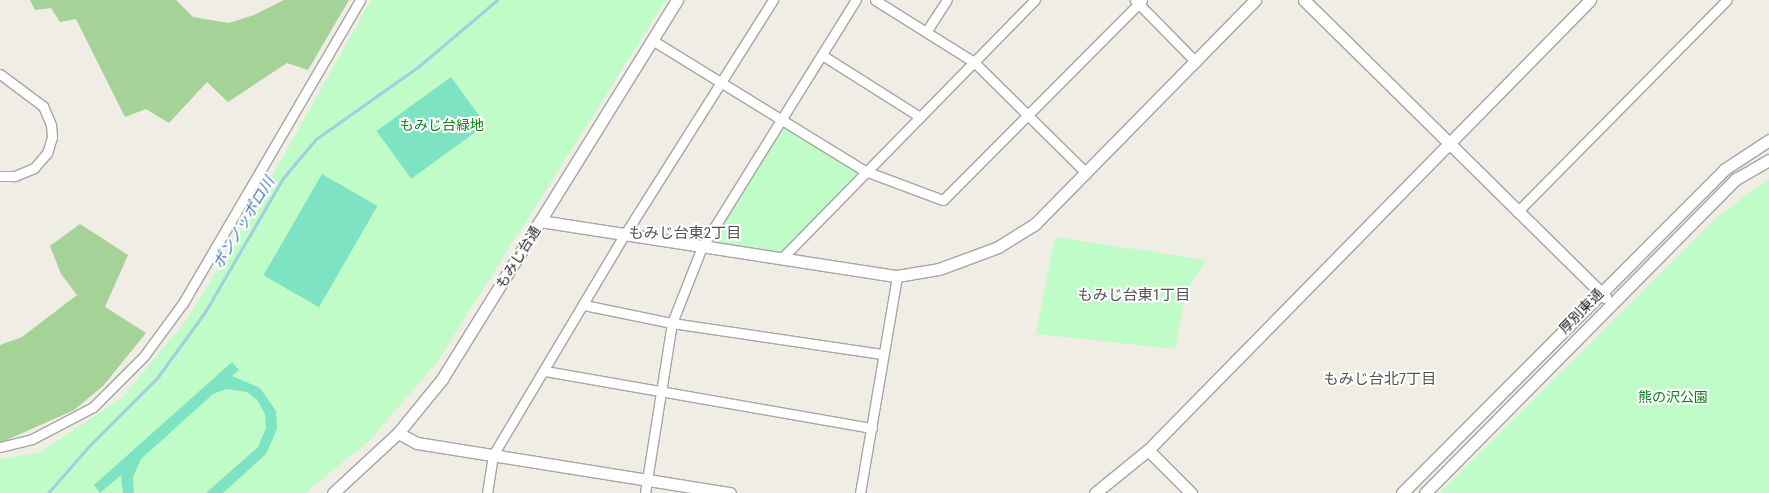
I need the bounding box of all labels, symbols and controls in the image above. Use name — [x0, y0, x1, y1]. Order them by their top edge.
park label: もみじ台緑地 — [400, 117, 484, 133]
water label: ポンノッポロ川 — [209, 173, 279, 273]
street label: もみじ台通 — [492, 223, 544, 291]
district label: もみじ台東2丁目 — [629, 225, 741, 243]
street label: 厚別東通 — [1556, 285, 1606, 337]
district label: もみじ台東1丁目 — [1078, 287, 1190, 305]
district label: もみじ台北7丁目 — [1324, 371, 1436, 389]
park label: 熊の沢公園 — [1638, 389, 1708, 405]

